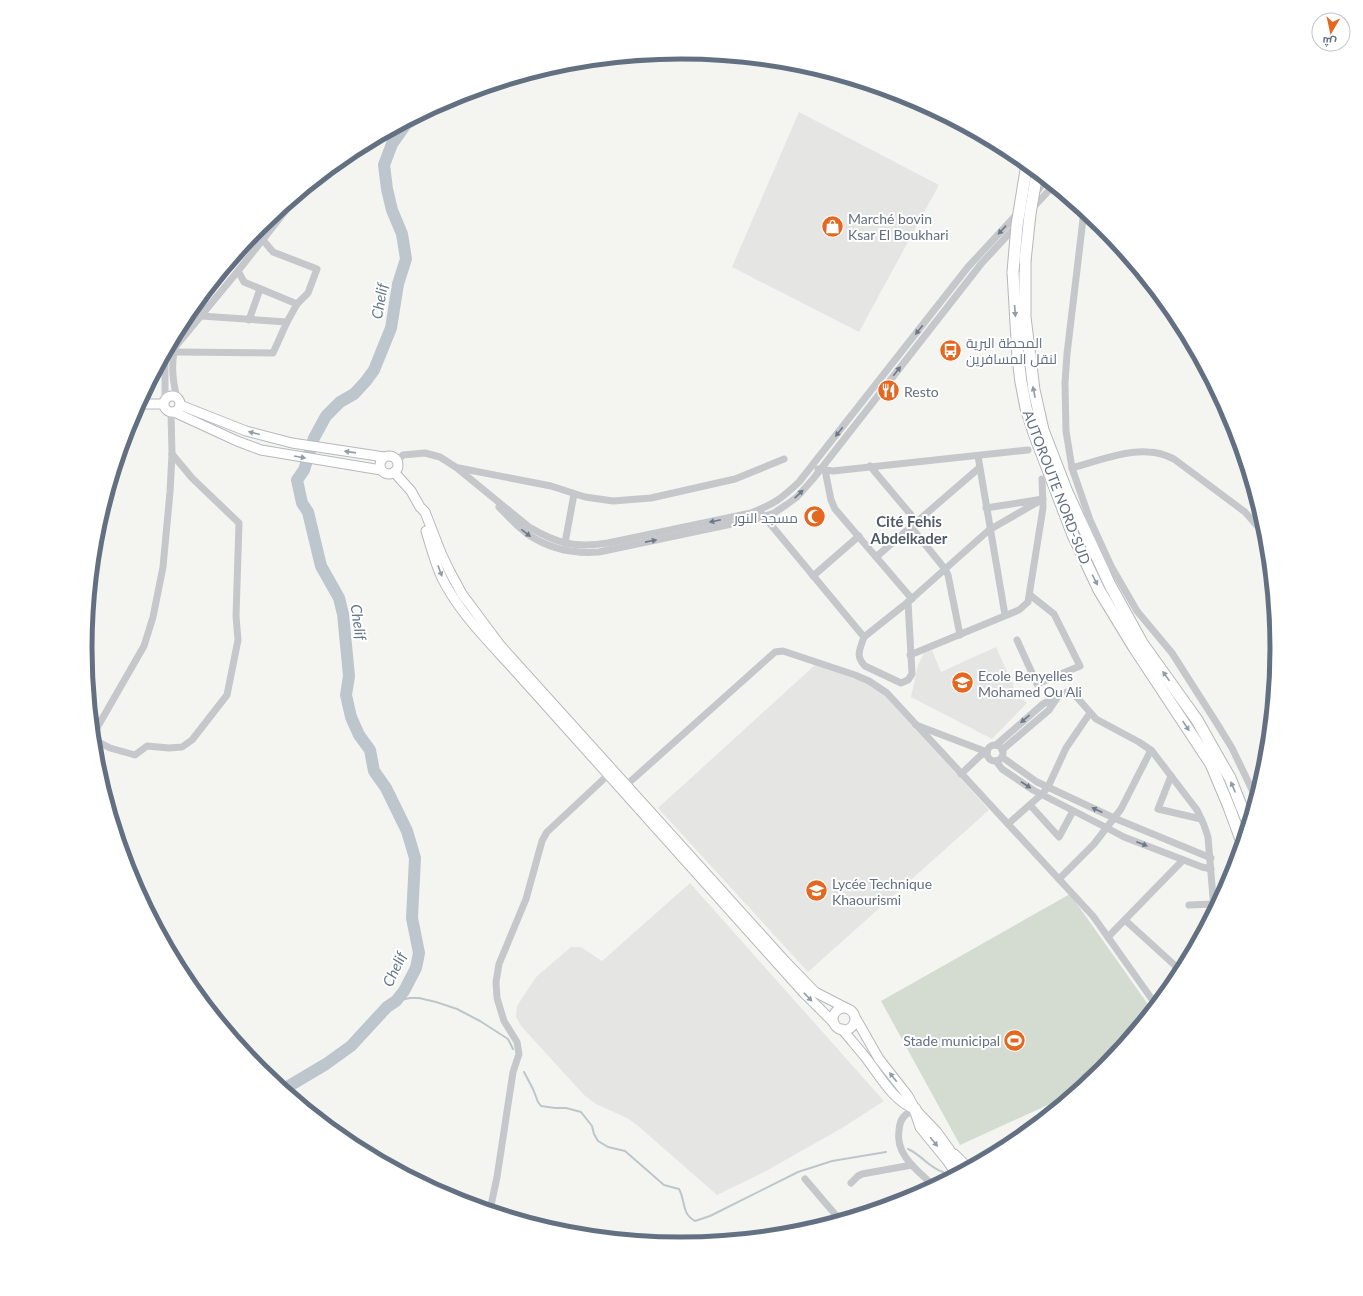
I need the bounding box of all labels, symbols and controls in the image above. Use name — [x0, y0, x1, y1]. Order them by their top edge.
north arrow — [1311, 12, 1351, 52]
text: ش — [1321, 34, 1338, 50]
place label: Marché bovin Ksar El Boukhari — [848, 210, 949, 243]
shop icon: Marché bovin Ksar El Boukhari — [820, 213, 846, 239]
one-way arrow — [997, 225, 1007, 235]
water label: Chelif — [367, 280, 391, 320]
one-way arrow — [1011, 305, 1018, 317]
one-way arrow — [915, 325, 923, 336]
place label: المحطة البرية لنقل المسافرين — [966, 334, 1057, 367]
bus stop icon: المحطة البرية لنقل المسافرين — [937, 337, 963, 363]
one-way arrow — [893, 365, 901, 376]
restaurant icon: Resto — [875, 378, 901, 404]
place label: Resto — [904, 383, 939, 400]
one-way arrow — [1031, 386, 1037, 398]
street label: AUTOROUTE NORD-SUD — [1020, 408, 1094, 566]
one-way arrow — [834, 427, 843, 438]
one-way arrow — [247, 430, 260, 436]
one-way arrow — [344, 449, 356, 455]
one-way arrow — [294, 454, 306, 460]
one-way arrow — [794, 489, 804, 499]
mosque icon: مسجد النور — [801, 504, 827, 530]
place label: مسجد النور — [733, 509, 798, 526]
district label: Cité Fehis Abdelkader — [870, 512, 948, 547]
one-way arrow — [709, 518, 721, 524]
one-way arrow — [521, 528, 532, 537]
one-way arrow — [644, 538, 657, 544]
one-way arrow — [437, 565, 443, 577]
one-way arrow — [1091, 575, 1098, 586]
water label: Chelif — [348, 603, 371, 642]
place label: Ecole Benyelles Mohamed Ou Ali — [978, 667, 1082, 700]
school or university icon: Ecole Benyelles Mohamed Ou Ali — [950, 670, 976, 696]
one-way arrow — [1162, 671, 1170, 682]
one-way arrow — [1020, 714, 1030, 723]
one-way arrow — [1183, 720, 1190, 732]
one-way arrow — [1021, 781, 1031, 789]
one-way arrow — [1230, 781, 1236, 793]
one-way arrow — [1092, 807, 1103, 813]
one-way arrow — [1136, 841, 1147, 847]
place label: Lycée Technique Khaourismi — [832, 875, 932, 908]
school or university icon: Lycée Technique Khaourismi — [803, 878, 829, 904]
water label: Chelif — [378, 948, 410, 989]
one-way arrow — [803, 992, 812, 1002]
sports icon: Stade municipal — [1002, 1027, 1028, 1053]
place label: Stade municipal — [903, 1032, 1000, 1049]
one-way arrow — [889, 1071, 897, 1082]
one-way arrow — [929, 1137, 938, 1148]

